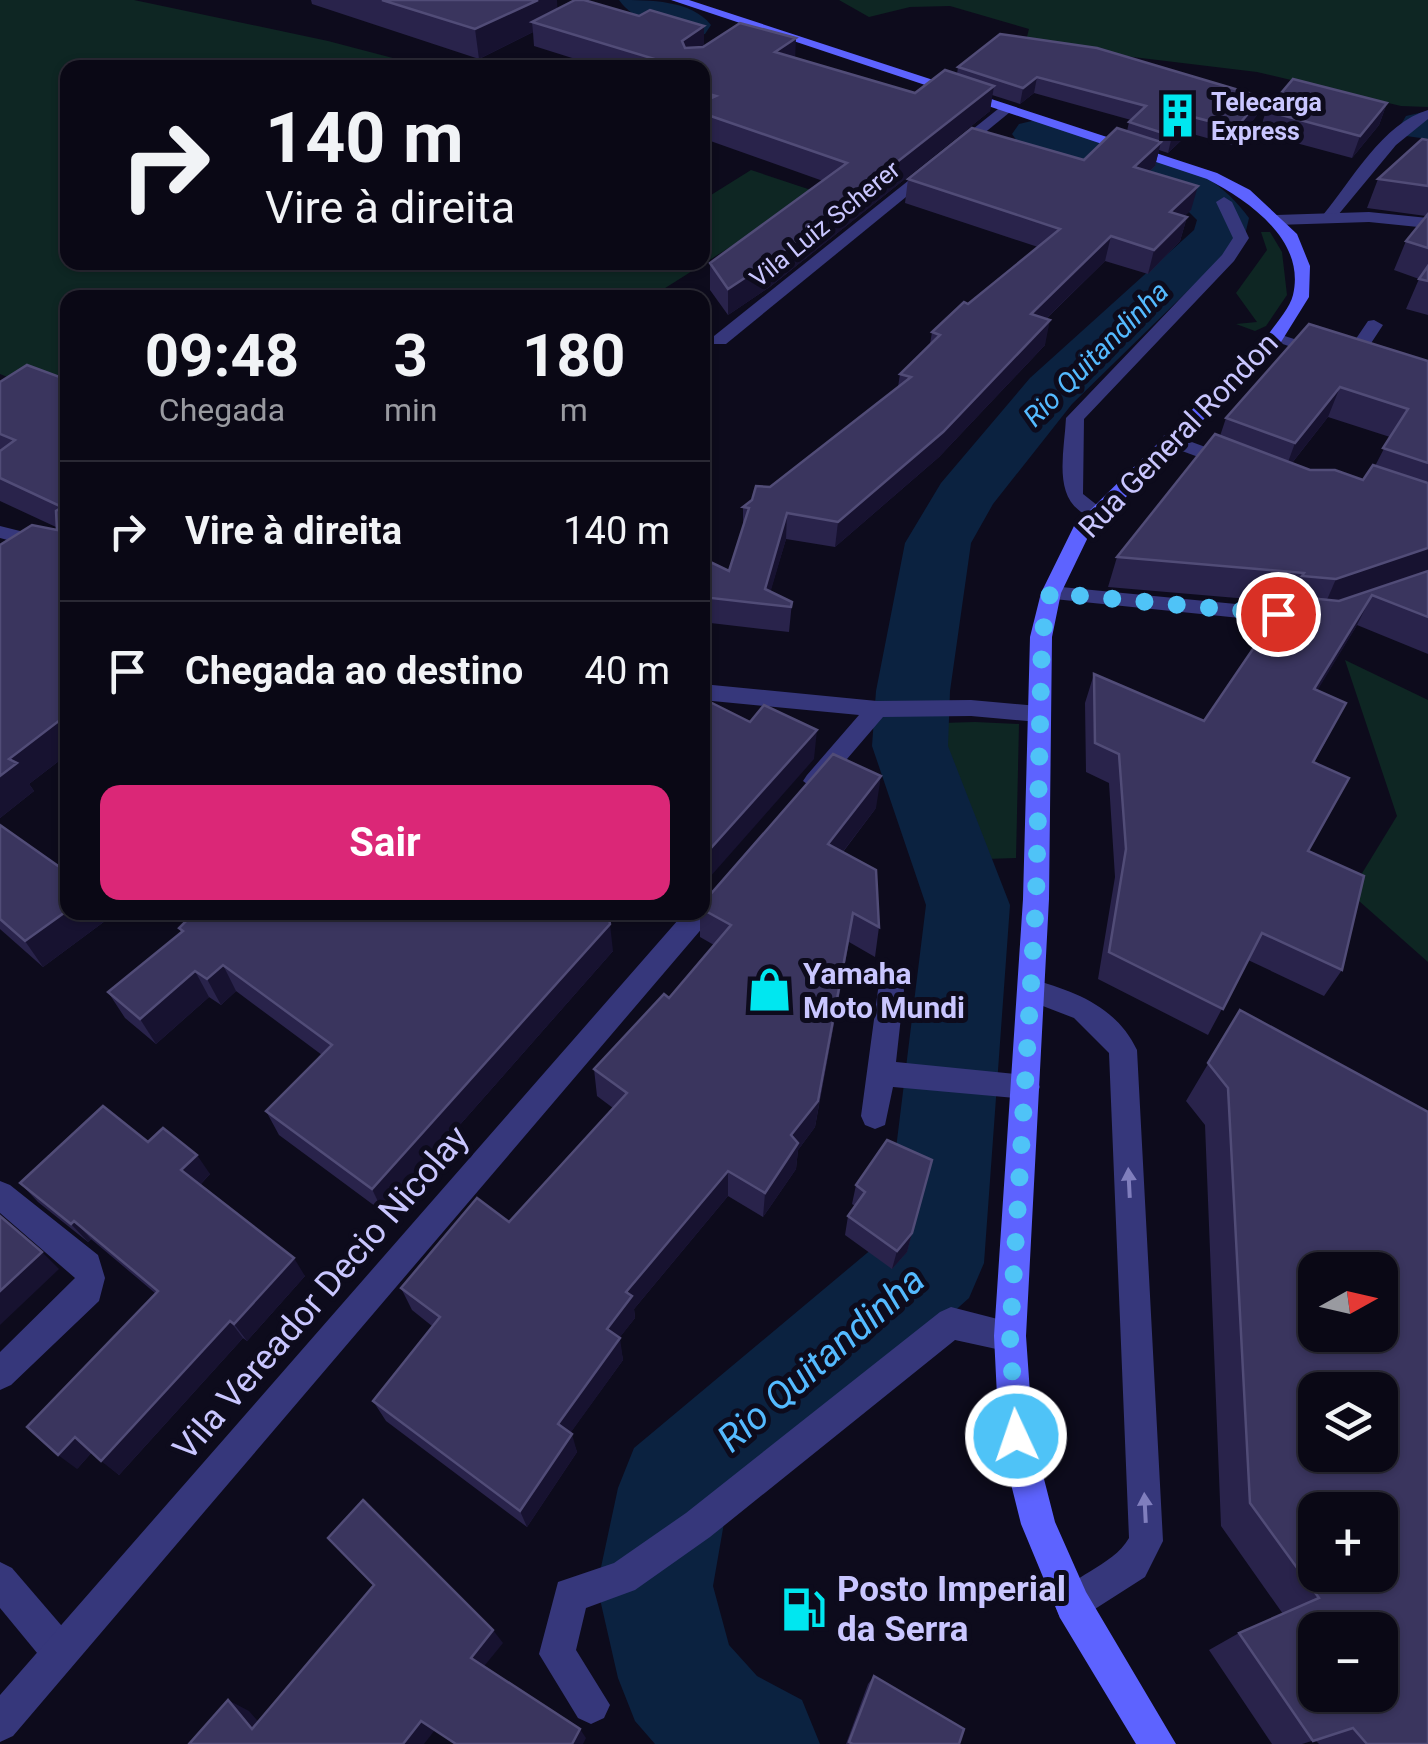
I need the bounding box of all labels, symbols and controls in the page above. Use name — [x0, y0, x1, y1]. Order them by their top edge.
place label: Telecarga Express — [1211, 88, 1322, 146]
building icon: Telecarga Express — [1154, 92, 1202, 140]
text: 140 m — [265, 97, 464, 179]
icon: right — [100, 100, 230, 230]
street label: Vila Luiz Scherer — [744, 154, 906, 293]
text: Vire à direita — [265, 181, 515, 234]
water label: Rio Quitandinha — [1017, 275, 1175, 433]
text: 09:48 — [145, 320, 299, 391]
text: 3 — [393, 320, 428, 391]
text: 180 — [522, 320, 625, 391]
street label: Rua General Rondon — [1071, 325, 1285, 545]
text: Chegada — [159, 391, 285, 429]
text: min — [384, 391, 437, 429]
text: m — [560, 391, 588, 429]
icon: right — [100, 504, 155, 559]
text: Vire à direita — [185, 509, 402, 553]
text: 140 m — [563, 509, 670, 553]
pin — [1236, 572, 1321, 657]
icon: arrive — [1251, 587, 1306, 642]
icon: arrive — [100, 644, 155, 699]
text: Chegada ao destino — [185, 649, 523, 693]
text: 40 m — [585, 649, 670, 693]
button: Sair — [100, 785, 670, 900]
place label: Yamaha Moto Mundi — [803, 956, 965, 1025]
shop icon: Yamaha Moto Mundi — [746, 966, 794, 1014]
street label: Vila Vereador Decio Nicolay — [165, 1117, 478, 1468]
one-way arrow — [1121, 1167, 1137, 1199]
north arrow — [1298, 1252, 1398, 1352]
map controls — [1298, 1252, 1398, 1712]
water label: Rio Quitandinha — [709, 1257, 933, 1461]
button: layers — [1298, 1372, 1398, 1472]
position arrow — [964, 1384, 1068, 1488]
one-way arrow — [1137, 1491, 1153, 1523]
button: + — [1298, 1492, 1398, 1592]
place label: Posto Imperial da Serra — [837, 1569, 1066, 1650]
fuel station icon: Posto Imperial da Serra — [780, 1585, 828, 1633]
button: − — [1298, 1612, 1398, 1712]

